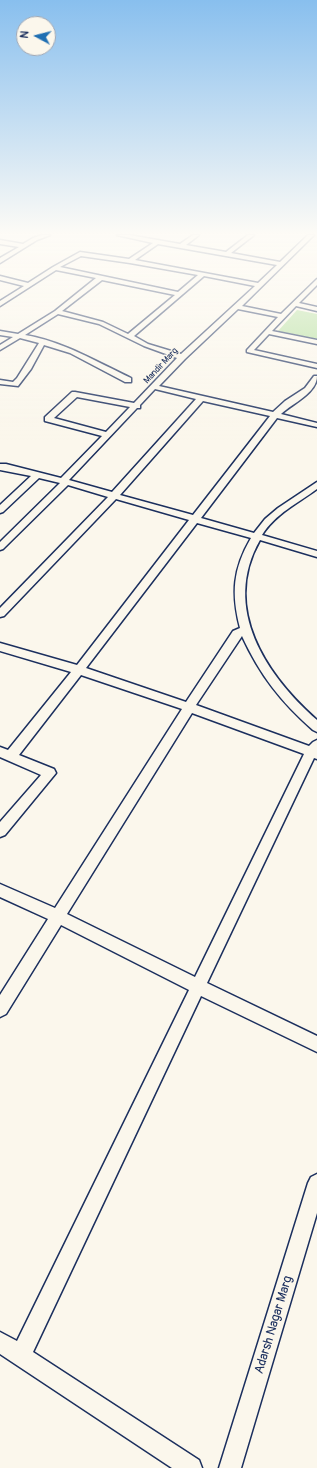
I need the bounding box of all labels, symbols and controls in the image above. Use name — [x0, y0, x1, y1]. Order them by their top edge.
north arrow — [16, 16, 56, 56]
text: N — [18, 30, 31, 39]
street label: Mandir Marg — [142, 346, 180, 386]
street label: Adarsh Nagar Marg — [252, 1274, 296, 1376]

